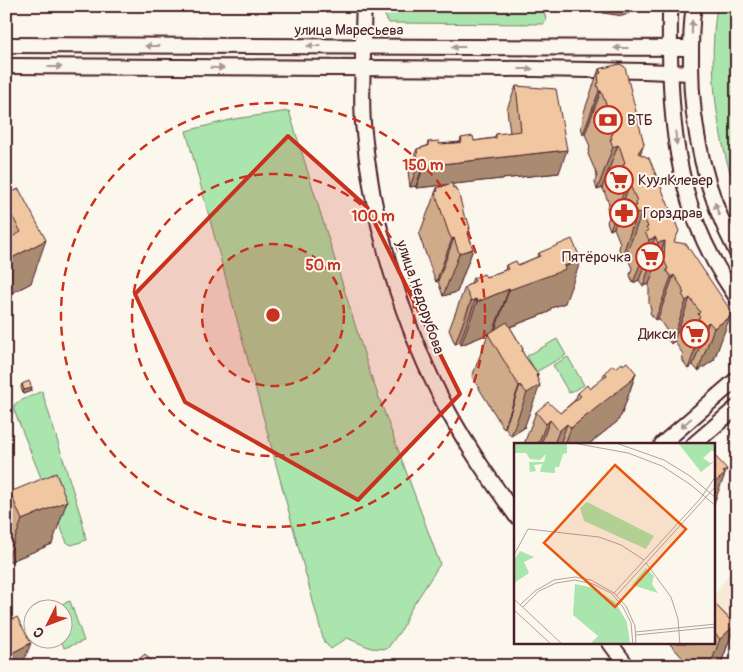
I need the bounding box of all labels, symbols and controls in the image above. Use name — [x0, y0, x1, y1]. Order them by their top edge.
one-way arrow — [688, 19, 696, 35]
street label: улица Маресьева — [293, 21, 404, 40]
one-way arrow — [144, 41, 160, 49]
one-way arrow — [306, 42, 322, 50]
one-way arrow — [450, 43, 466, 51]
one-way arrow — [613, 44, 629, 52]
one-way arrow — [47, 63, 63, 71]
one-way arrow — [210, 64, 226, 72]
one-way arrow — [518, 65, 534, 73]
bank icon: ВТБ — [593, 105, 623, 135]
place label: ВТБ — [627, 111, 653, 130]
one-way arrow — [672, 130, 680, 146]
text: 150 m — [403, 156, 443, 175]
supermarket icon: КуулКлевер — [604, 165, 634, 195]
place label: КуулКлевер — [638, 171, 713, 190]
pharmacy icon: Горздрав — [609, 198, 639, 228]
one-way arrow — [713, 201, 720, 216]
place label: Горздрав — [643, 204, 703, 223]
text: 100 m — [352, 207, 394, 226]
street label: улица Недорубова — [391, 237, 448, 356]
supermarket icon: Пятёрочка — [635, 242, 665, 272]
place label: Пятёрочка — [562, 248, 631, 267]
text: 50 m — [306, 256, 340, 275]
centre of rings — [264, 306, 282, 324]
supermarket icon: Дикси — [680, 319, 710, 349]
place label: Дикси — [637, 325, 676, 344]
one-way arrow — [681, 417, 693, 429]
inset map — [514, 443, 716, 644]
north arrow — [22, 600, 72, 650]
text: С — [29, 623, 48, 641]

